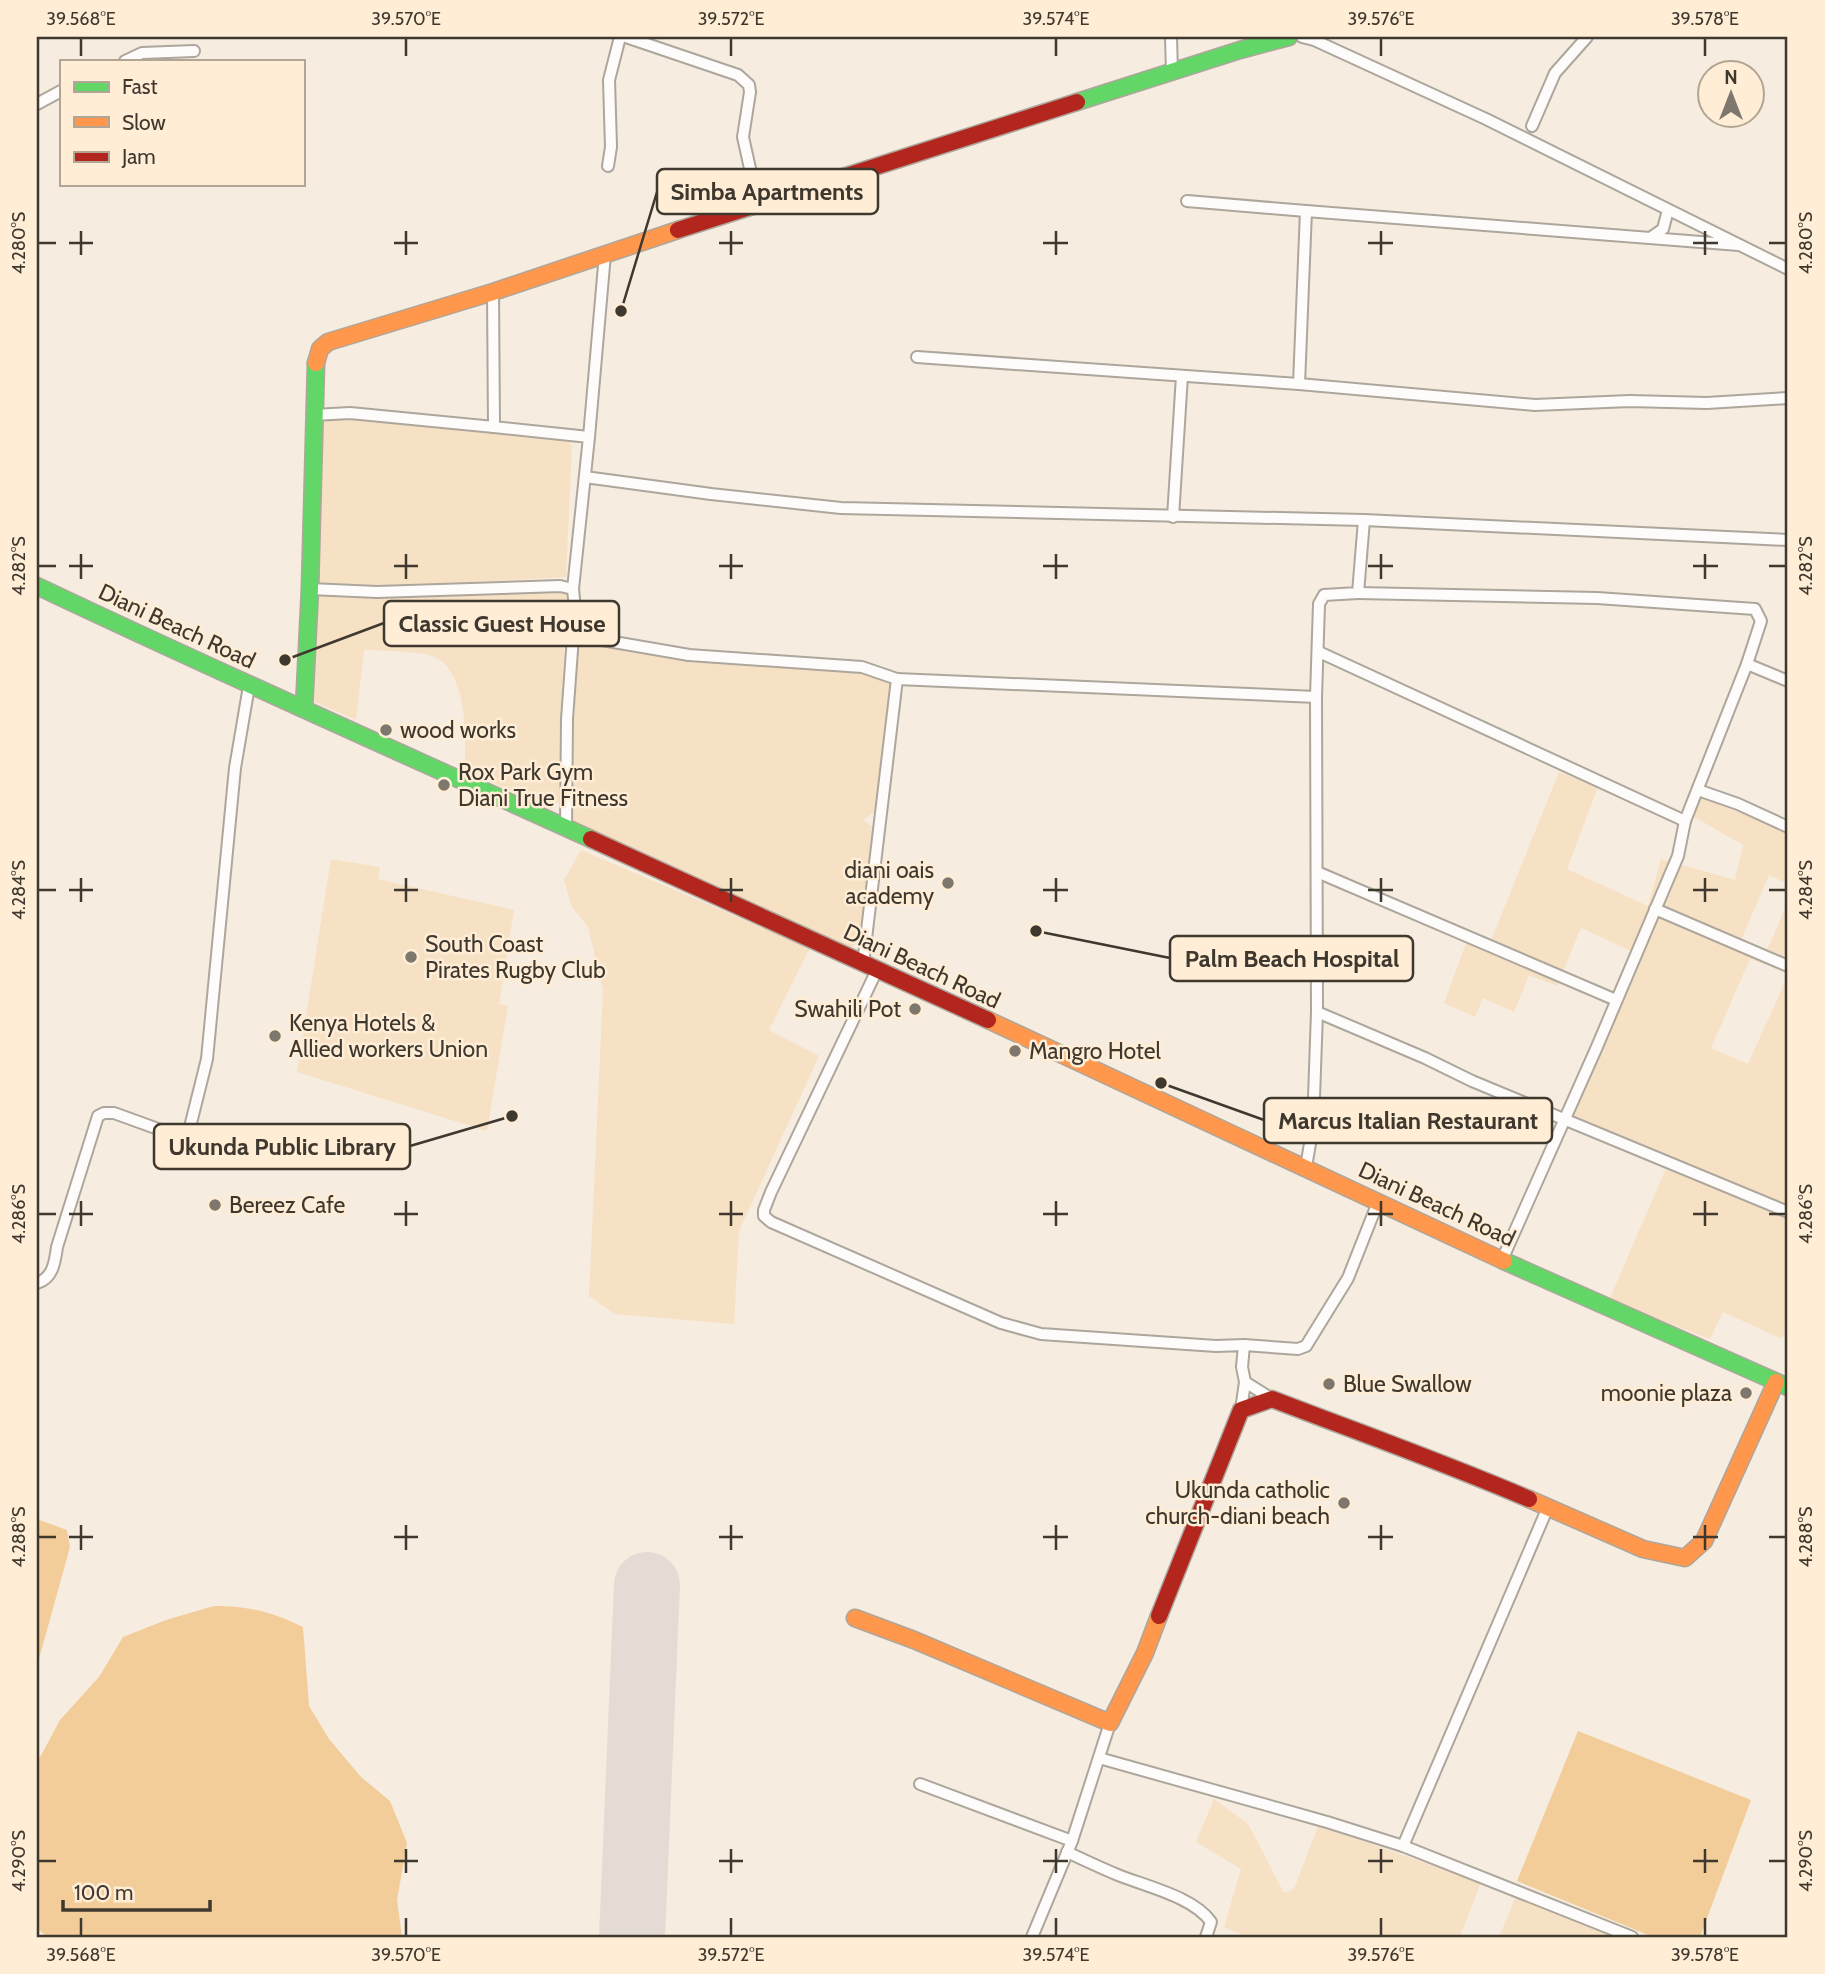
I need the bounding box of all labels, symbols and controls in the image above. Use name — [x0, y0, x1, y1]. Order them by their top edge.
text: 39.568°E — [46, 8, 116, 30]
text: 39.570°E — [371, 8, 441, 30]
text: 39.572°E — [698, 8, 764, 30]
text: 39.574°E — [1023, 8, 1089, 30]
text: 39.576°E — [1348, 8, 1414, 30]
text: 39.578°E — [1671, 8, 1739, 30]
legend — [60, 60, 304, 186]
north arrow — [1696, 60, 1766, 130]
text: N — [1724, 66, 1738, 89]
text: Fast — [122, 74, 158, 99]
text: Slow — [122, 110, 166, 135]
text: Jam — [121, 144, 156, 169]
callout: Simba Apartments — [657, 169, 878, 214]
text: Simba Apartments — [670, 177, 864, 206]
text: 4.280°S — [8, 212, 30, 274]
text: 4.280°S — [1795, 212, 1817, 274]
text: 4.282°S — [8, 536, 30, 596]
text: 4.282°S — [1795, 536, 1817, 596]
street label: Diani Beach Road — [94, 577, 260, 675]
callout: Classic Guest House — [384, 601, 619, 646]
text: Classic Guest House — [398, 609, 606, 638]
place label: wood works — [400, 716, 516, 744]
marker: wood works — [378, 722, 394, 738]
place label: Rox Park Gym Diani True Fitness — [458, 758, 628, 812]
marker: Rox Park Gym Diani True Fitness — [436, 777, 452, 793]
place label: diani oais academy — [844, 856, 934, 910]
text: 4.284°S — [8, 860, 30, 920]
text: 4.284°S — [1795, 860, 1817, 920]
marker: diani oais academy — [940, 875, 956, 891]
street label: Diani Beach Road — [839, 917, 1005, 1015]
place label: South Coast Pirates Rugby Club — [425, 930, 606, 984]
callout: Palm Beach Hospital — [1170, 936, 1413, 981]
text: Palm Beach Hospital — [1185, 944, 1399, 973]
marker: South Coast Pirates Rugby Club — [403, 949, 419, 965]
place label: Swahili Pot — [794, 995, 901, 1023]
marker: Swahili Pot — [907, 1001, 923, 1017]
place label: Kenya Hotels & Allied workers Union — [289, 1009, 488, 1063]
marker: Kenya Hotels & Allied workers Union — [267, 1028, 283, 1044]
place label: Mangro Hotel — [1029, 1037, 1162, 1065]
marker: Mangro Hotel — [1007, 1043, 1023, 1059]
callout: Marcus Italian Restaurant — [1264, 1098, 1552, 1143]
text: Marcus Italian Restaurant — [1278, 1106, 1538, 1135]
callout: Ukunda Public Library — [154, 1124, 410, 1169]
text: Ukunda Public Library — [168, 1132, 396, 1161]
street label: Diani Beach Road — [1354, 1155, 1520, 1253]
text: 4.286°S — [8, 1184, 30, 1244]
text: 4.286°S — [1795, 1184, 1817, 1244]
place label: Bereez Cafe — [229, 1191, 346, 1219]
marker: Bereez Cafe — [207, 1197, 223, 1213]
place label: Blue Swallow — [1343, 1370, 1472, 1398]
marker: Blue Swallow — [1321, 1376, 1337, 1392]
place label: moonie plaza — [1601, 1379, 1732, 1407]
marker: moonie plaza — [1738, 1385, 1754, 1401]
place label: Ukunda catholic church-diani beach — [1145, 1476, 1330, 1530]
marker: Ukunda catholic church-diani beach — [1336, 1495, 1352, 1511]
text: 4.288°S — [8, 1507, 30, 1567]
text: 4.288°S — [1795, 1507, 1817, 1567]
text: 4.290°S — [8, 1830, 30, 1892]
text: 4.290°S — [1795, 1830, 1817, 1892]
scale bar — [63, 1869, 210, 1913]
text: 100 m — [74, 1880, 133, 1905]
text: 39.568°E — [46, 1944, 116, 1966]
text: 39.570°E — [371, 1944, 441, 1966]
text: 39.572°E — [698, 1944, 764, 1966]
text: 39.574°E — [1023, 1944, 1089, 1966]
text: 39.576°E — [1348, 1944, 1414, 1966]
text: 39.578°E — [1671, 1944, 1739, 1966]

